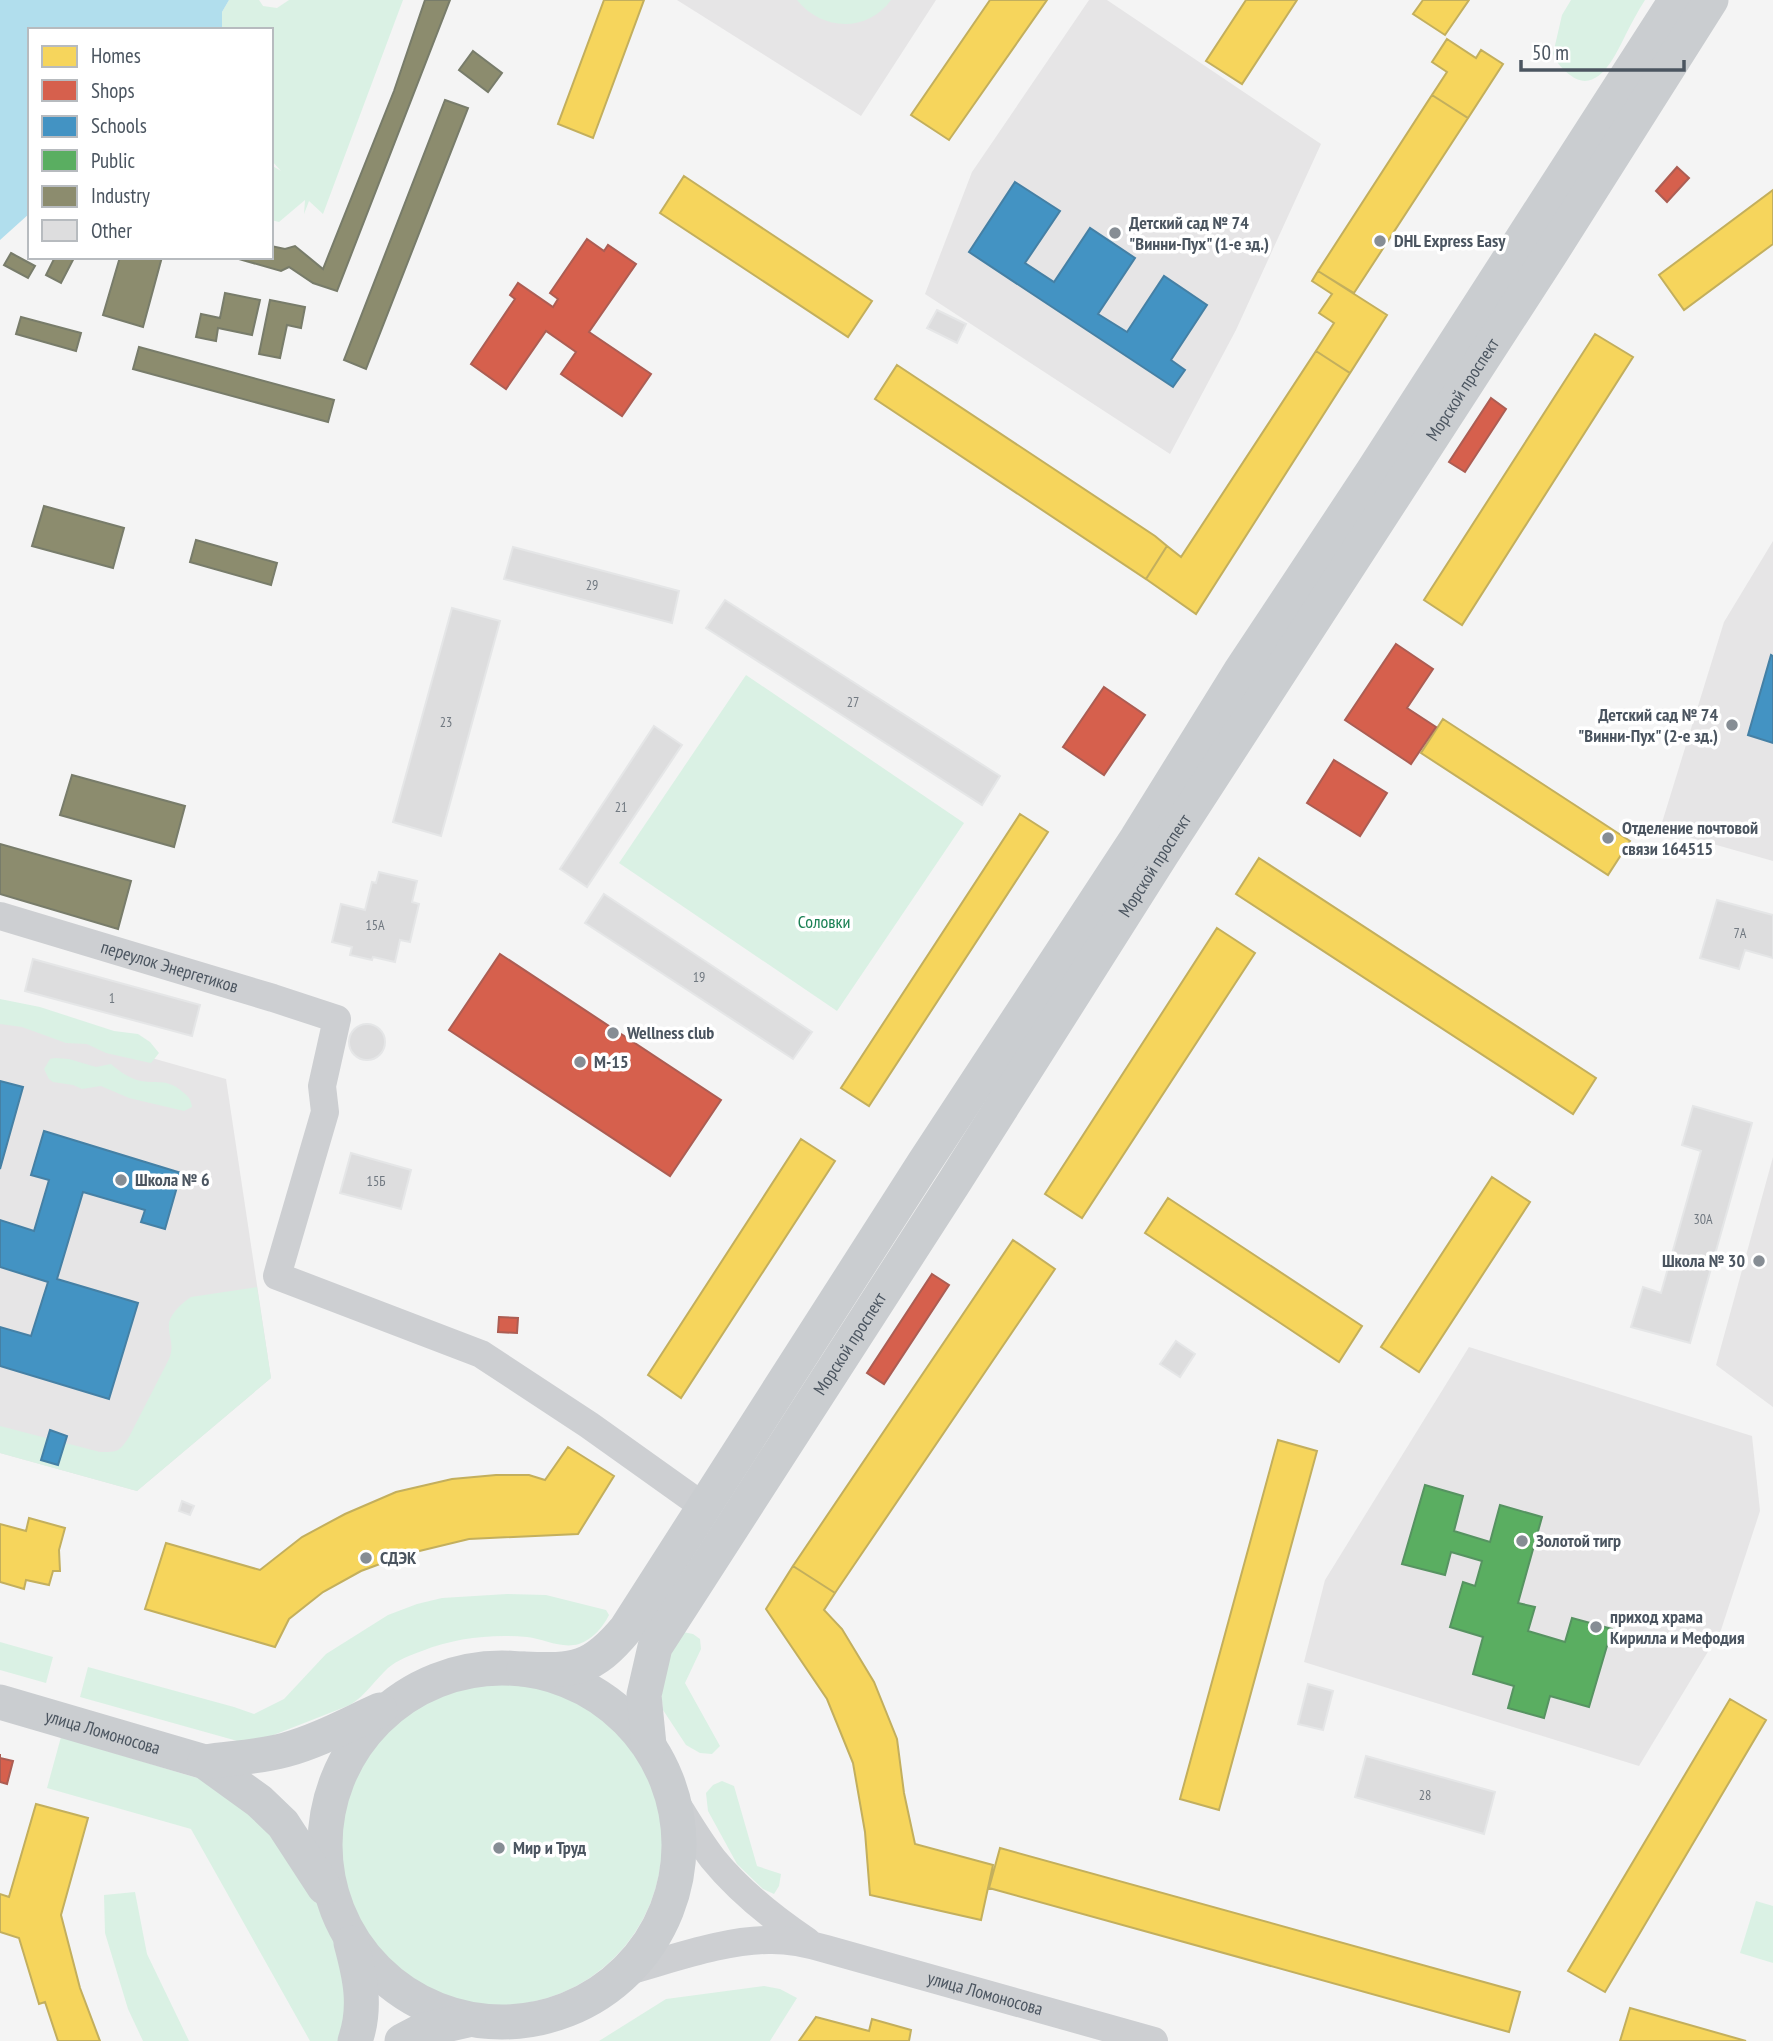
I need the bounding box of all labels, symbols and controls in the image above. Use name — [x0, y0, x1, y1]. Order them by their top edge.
legend — [28, 28, 273, 259]
scale bar — [1521, 28, 1684, 72]
text: 50 m — [1532, 39, 1569, 66]
text: Homes — [91, 42, 141, 69]
text: Shops — [91, 77, 135, 104]
text: Schools — [91, 112, 147, 139]
text: Public — [91, 147, 136, 174]
text: Industry — [91, 182, 150, 209]
place label: Детский сад № 74 "Винни-Пух" (1-е зд.) — [1129, 211, 1269, 255]
text: Other — [91, 217, 132, 244]
marker: Детский сад № 74 "Винни-Пух" (1-е зд.) — [1107, 225, 1123, 241]
place label: DHL Express Easy — [1394, 229, 1506, 252]
marker: DHL Express Easy — [1372, 233, 1388, 249]
street label: Морской проспект — [1421, 333, 1504, 445]
house number: 29 — [586, 576, 598, 594]
house number: 27 — [847, 693, 859, 711]
place label: Детский сад № 74 "Винни-Пух" (2-е зд.) — [1578, 703, 1718, 747]
house number: 23 — [440, 713, 452, 731]
marker: Детский сад № 74 "Винни-Пух" (2-е зд.) — [1724, 717, 1740, 733]
house number: 21 — [615, 798, 627, 816]
street label: Морской проспект — [1113, 809, 1196, 921]
place label: Отделение почтовой связи 164515 — [1622, 816, 1758, 860]
marker: Отделение почтовой связи 164515 — [1600, 830, 1616, 846]
park label: Соловки — [798, 910, 850, 933]
house number: 15А — [365, 916, 385, 934]
house number: 7А — [1734, 924, 1747, 942]
street label: переулок Энергетиков — [98, 935, 241, 998]
house number: 19 — [693, 968, 705, 986]
house number: 1 — [109, 989, 115, 1007]
place label: Wellness club — [626, 1021, 714, 1044]
marker: Wellness club — [605, 1025, 621, 1041]
place label: М-15 — [594, 1050, 629, 1073]
marker: М-15 — [572, 1054, 588, 1070]
place label: Школа № 6 — [135, 1168, 210, 1191]
marker: Школа № 6 — [113, 1172, 129, 1188]
house number: 15Б — [367, 1172, 385, 1190]
house number: 30А — [1693, 1210, 1713, 1228]
place label: Школа № 30 — [1662, 1249, 1745, 1272]
marker: Школа № 30 — [1751, 1253, 1767, 1269]
street label: Морской проспект — [808, 1288, 891, 1399]
place label: Золотой тигр — [1536, 1529, 1621, 1552]
marker: Золотой тигр — [1514, 1533, 1530, 1549]
place label: СДЭК — [380, 1546, 417, 1569]
marker: СДЭК — [358, 1550, 374, 1566]
place label: приход храма Кирилла и Мефодия — [1610, 1605, 1745, 1649]
marker: приход храма Кирилла и Мефодия — [1588, 1619, 1604, 1635]
street label: улица Ломоносова — [43, 1704, 163, 1759]
house number: 28 — [1419, 1786, 1431, 1804]
place label: Мир и Труд — [513, 1836, 586, 1859]
marker: Мир и Труд — [491, 1840, 507, 1856]
street label: улица Ломоносова — [925, 1966, 1046, 2020]

